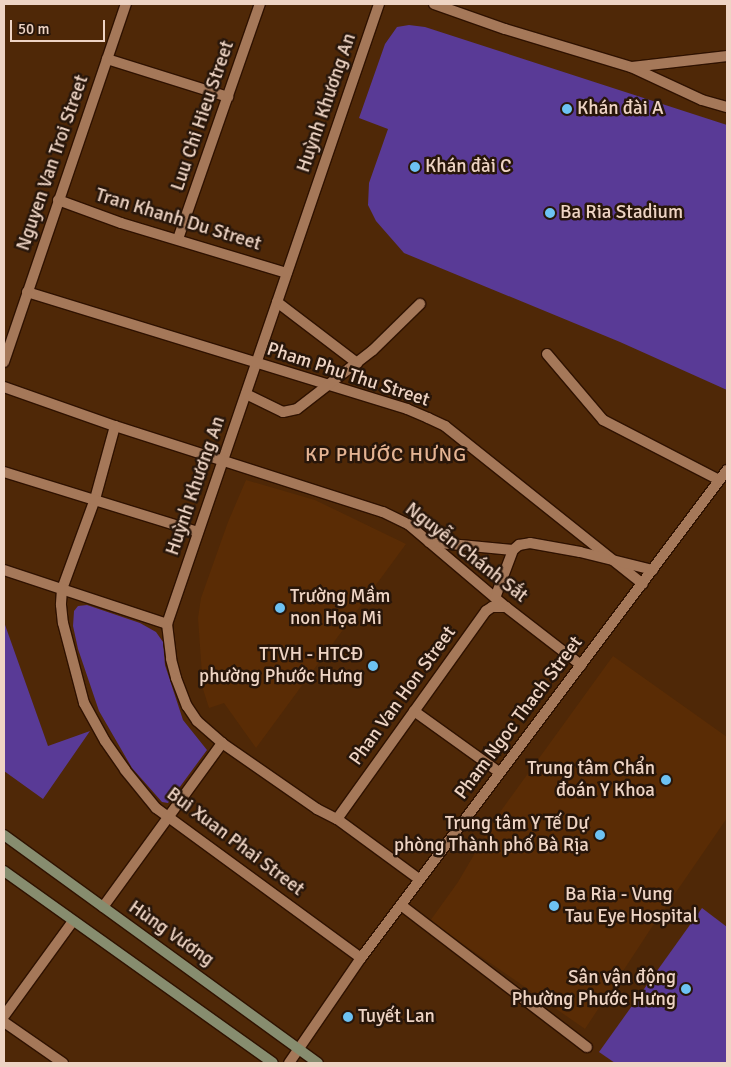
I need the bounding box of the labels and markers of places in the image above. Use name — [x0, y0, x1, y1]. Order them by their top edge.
place label: Khán đài A — [577, 98, 664, 120]
marker: Khán đài A — [561, 103, 573, 115]
place label: Khán đài C — [425, 156, 511, 178]
marker: Khán đài C — [409, 161, 421, 173]
place label: Ba Ria Stadium — [560, 202, 683, 224]
marker: Ba Ria Stadium — [544, 207, 556, 219]
place label: Trường Mầm non Họa Mi — [290, 586, 390, 630]
marker: Trường Mầm non Họa Mi — [274, 602, 286, 614]
place label: TTVH - HTCĐ phường Phước Hưng — [199, 644, 363, 688]
marker: TTVH - HTCĐ phường Phước Hưng — [367, 660, 379, 672]
place label: Trung tâm Chẩn đoán Y Khoa — [527, 758, 655, 802]
marker: Trung tâm Chẩn đoán Y Khoa — [659, 773, 673, 787]
place label: Trung tâm Y Tế Dự phòng Thành phố Bà Rịa — [394, 813, 589, 857]
marker: Trung tâm Y Tế Dự phòng Thành phố Bà Rịa — [593, 828, 607, 842]
place label: Ba Ria - Vung Tau Eye Hospital — [565, 884, 698, 928]
marker: Ba Ria - Vung Tau Eye Hospital — [547, 899, 561, 913]
place label: Sân vận động Phường Phước Hưng — [511, 967, 676, 1011]
marker: Sân vận động Phường Phước Hưng — [680, 983, 692, 995]
place label: Tuyết Lan — [358, 1006, 435, 1028]
marker: Tuyết Lan — [342, 1011, 354, 1023]

